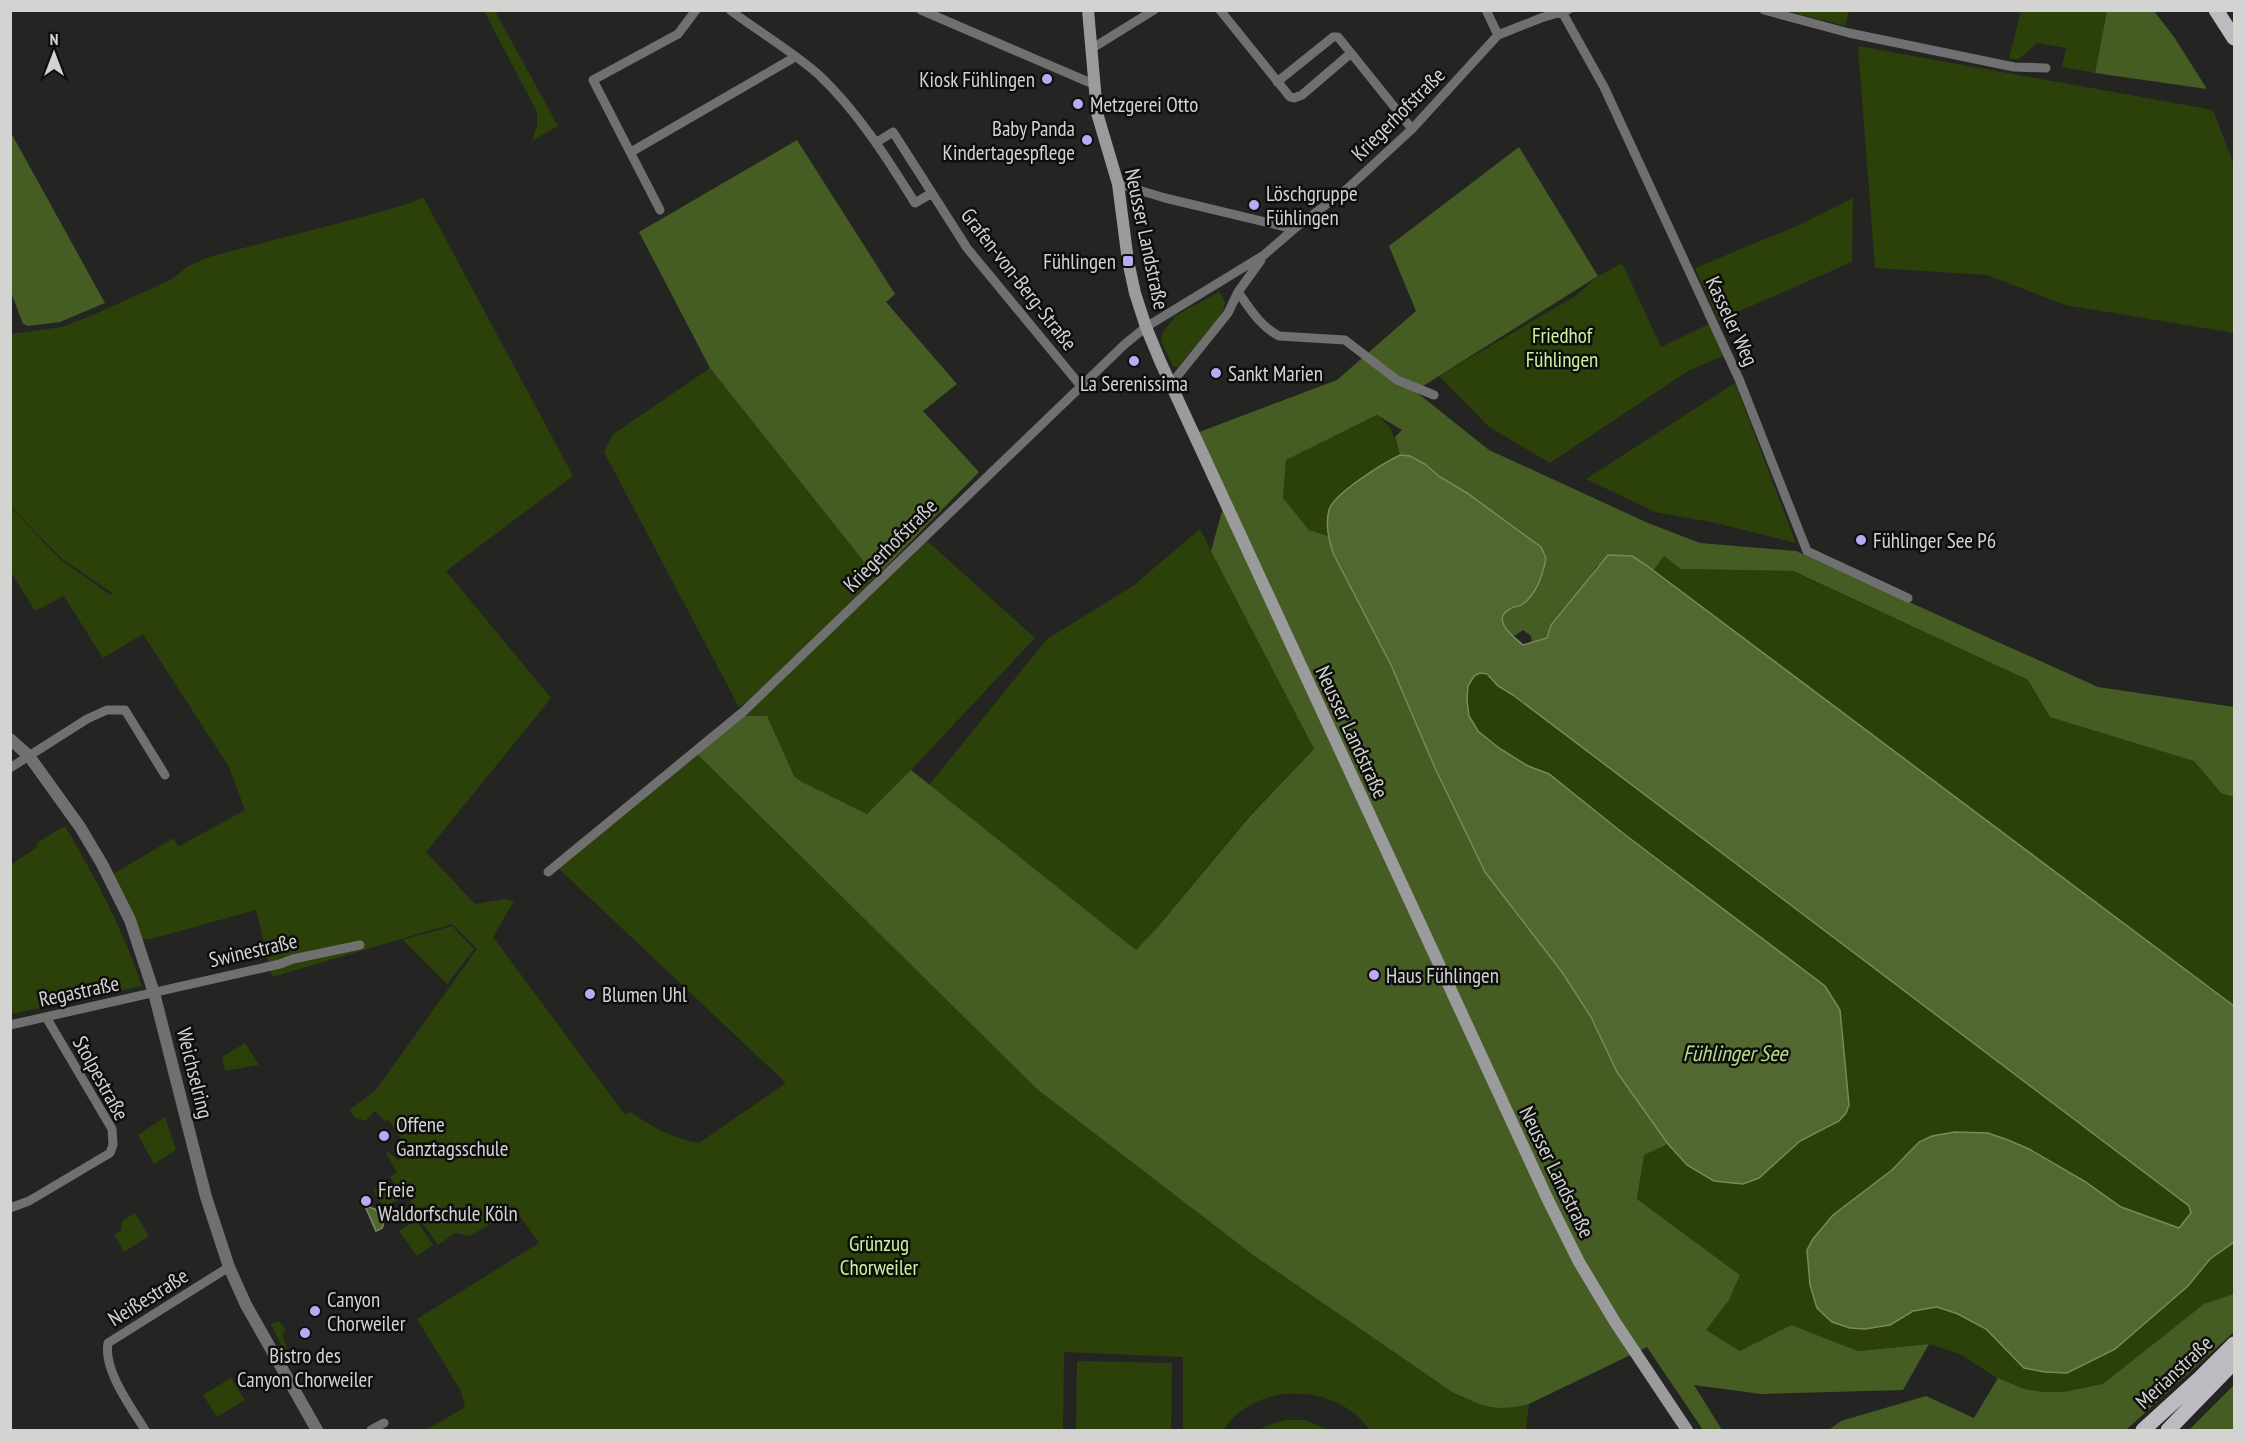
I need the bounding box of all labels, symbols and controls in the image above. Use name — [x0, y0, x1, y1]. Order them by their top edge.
north arrow — [24, 24, 84, 84]
text: N — [50, 29, 58, 49]
street label: Kriegerhofstraße — [1345, 61, 1451, 167]
place label: Kiosk Fühlingen — [919, 66, 1035, 93]
marker: Kiosk Fühlingen — [1040, 72, 1054, 86]
place label: Metzgerei Otto — [1090, 91, 1198, 118]
marker: Metzgerei Otto — [1071, 97, 1085, 111]
place label: Baby Panda Kindertagespflege — [943, 115, 1075, 166]
marker: Baby Panda Kindertagespflege — [1080, 133, 1094, 147]
street label: Neusser Landstraße — [1119, 166, 1175, 312]
place label: Löschgruppe Fühlingen — [1266, 180, 1358, 231]
marker: Löschgruppe Fühlingen — [1247, 198, 1261, 212]
street label: Grafen-von-Berg-Straße — [955, 202, 1083, 356]
place label: Fühlingen — [1043, 248, 1116, 275]
marker: Fühlingen — [1121, 254, 1135, 268]
street label: Kasseler Weg — [1700, 272, 1764, 370]
park label: Friedhof Fühlingen — [1526, 322, 1598, 373]
marker: La Serenissima — [1127, 354, 1141, 368]
place label: Sankt Marien — [1228, 360, 1323, 387]
marker: Sankt Marien — [1209, 366, 1223, 380]
place label: La Serenissima — [1080, 370, 1188, 397]
street label: Kriegerhofstraße — [837, 492, 943, 598]
place label: Fühlinger See P6 — [1873, 527, 1996, 554]
marker: Fühlinger See P6 — [1854, 533, 1868, 547]
street label: Neusser Landstraße — [1309, 661, 1395, 803]
street label: Swinestraße — [206, 927, 300, 973]
place label: Haus Fühlingen — [1386, 962, 1499, 989]
marker: Haus Fühlingen — [1367, 968, 1381, 982]
street label: Regastraße — [36, 969, 122, 1013]
place label: Blumen Uhl — [602, 981, 687, 1008]
marker: Blumen Uhl — [583, 987, 597, 1001]
street label: Weichselring — [171, 1025, 219, 1121]
street label: Stolpestraße — [67, 1031, 135, 1125]
water label: Fühlinger See — [1683, 1039, 1789, 1067]
street label: Neusser Landstraße — [1513, 1102, 1601, 1242]
place label: Offene Ganztagsschule — [396, 1111, 508, 1162]
marker: Offene Ganztagsschule — [377, 1129, 391, 1143]
place label: Freie Waldorfschule Köln — [378, 1176, 518, 1227]
marker: Freie Waldorfschule Köln — [359, 1194, 373, 1208]
park label: Grünzug Chorweiler — [840, 1230, 918, 1281]
street label: Neißestraße — [103, 1262, 193, 1332]
place label: Canyon Chorweiler — [327, 1286, 406, 1337]
marker: Canyon Chorweiler — [308, 1304, 322, 1318]
marker: Bistro des Canyon Chorweiler — [298, 1326, 312, 1340]
street label: Merianstraße — [2130, 1329, 2218, 1415]
place label: Bistro des Canyon Chorweiler — [237, 1342, 373, 1393]

